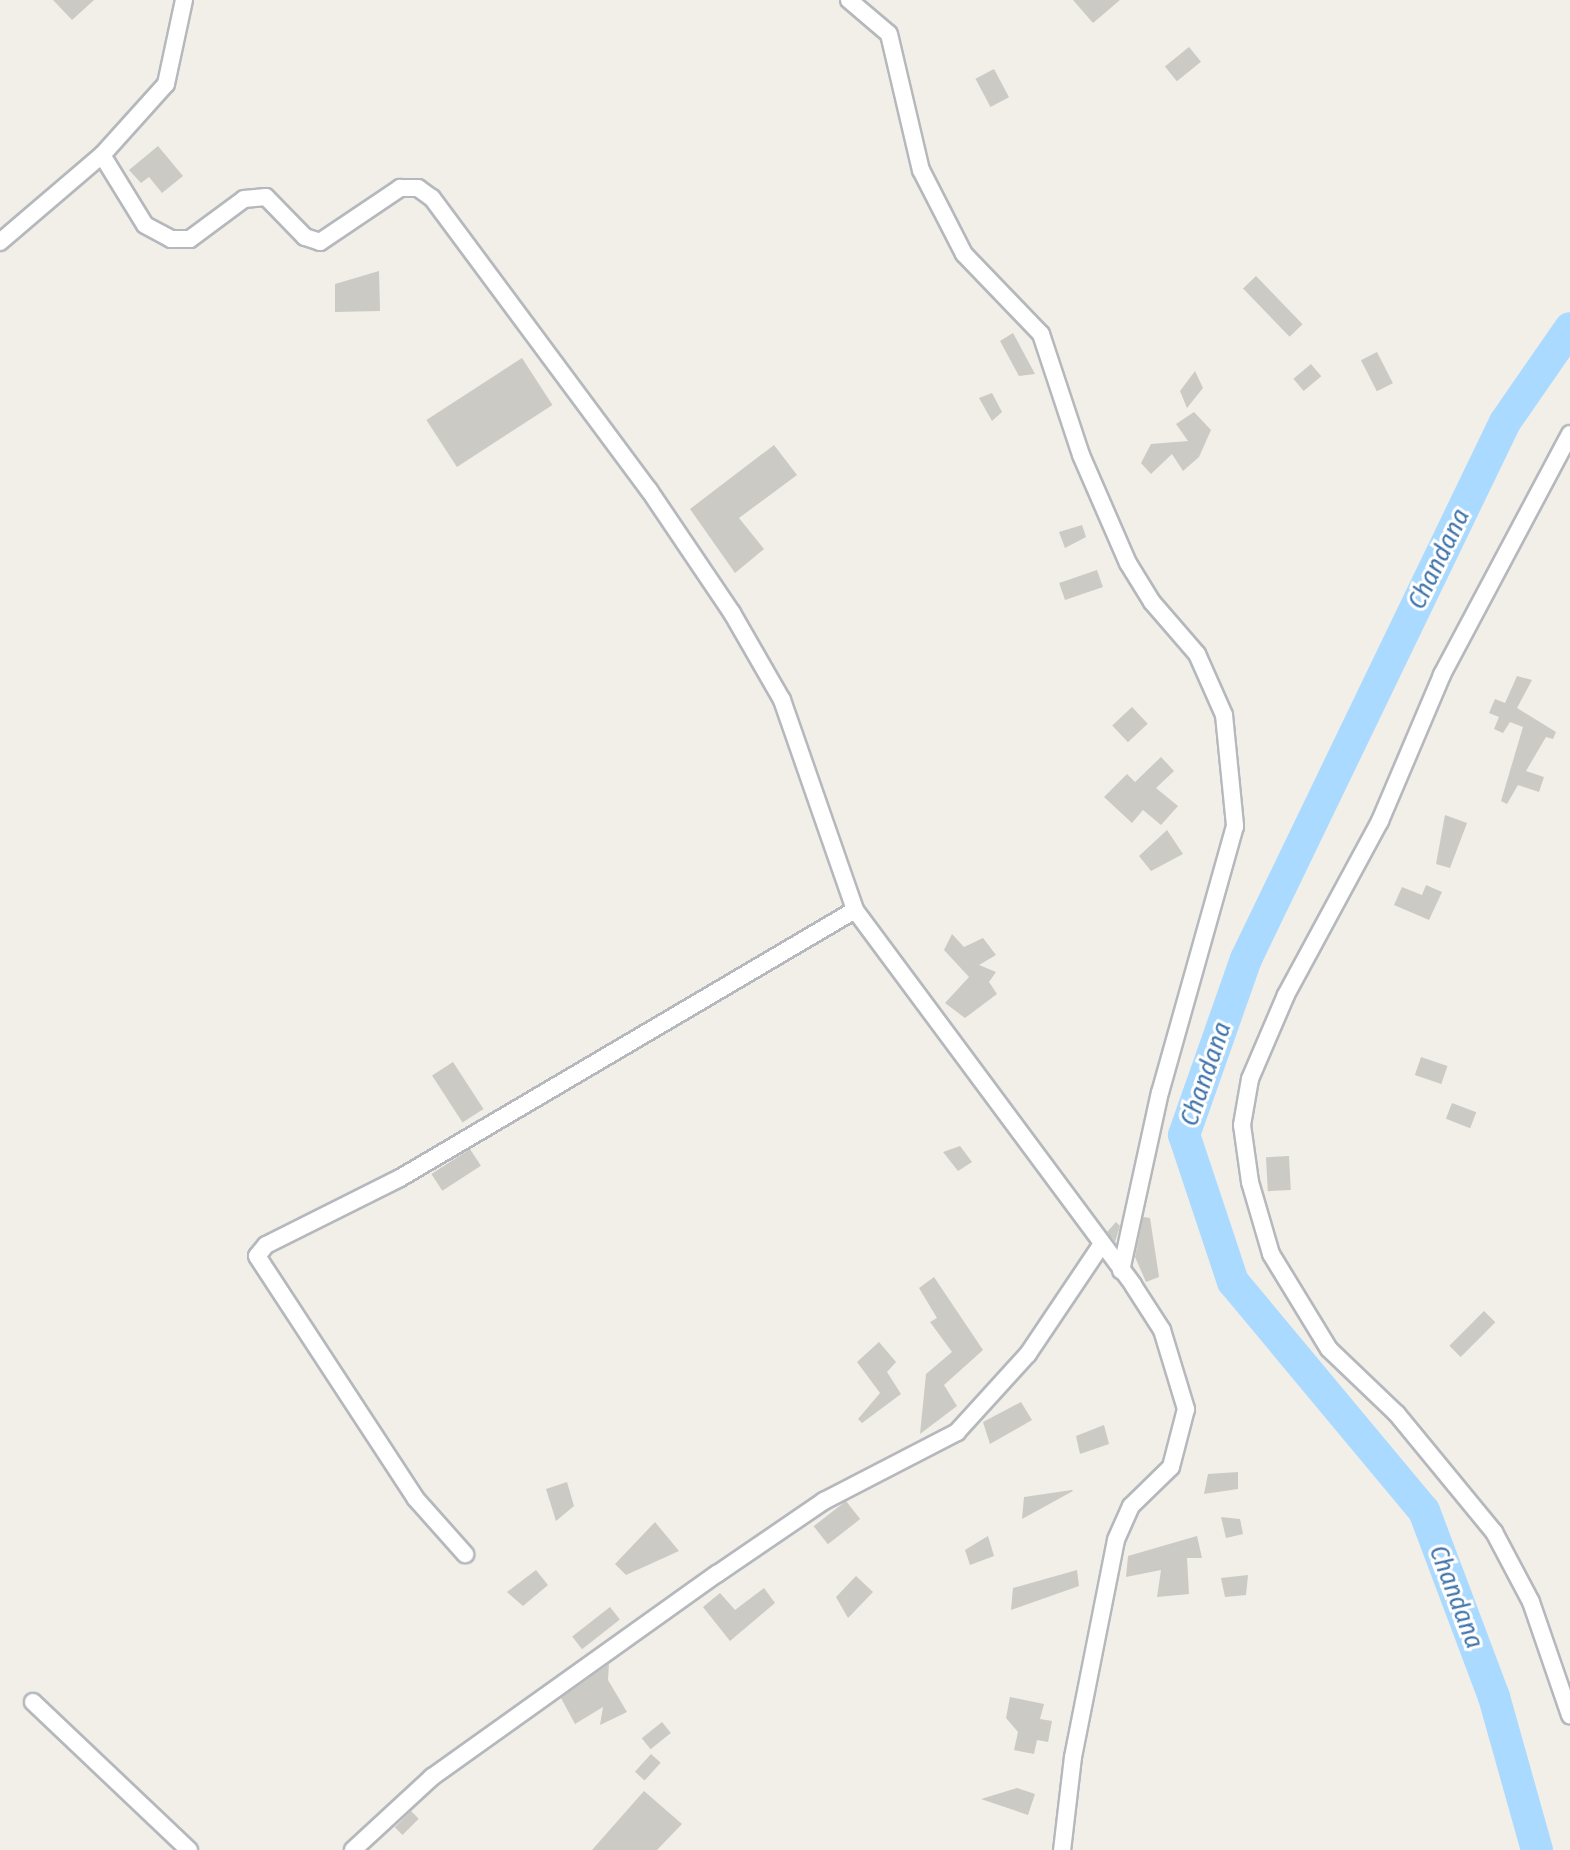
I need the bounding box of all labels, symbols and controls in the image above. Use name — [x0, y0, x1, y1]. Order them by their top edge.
water label: Chandana — [1401, 504, 1477, 614]
water label: Chandana — [1174, 1018, 1238, 1130]
water label: Chandana — [1422, 1541, 1490, 1653]

